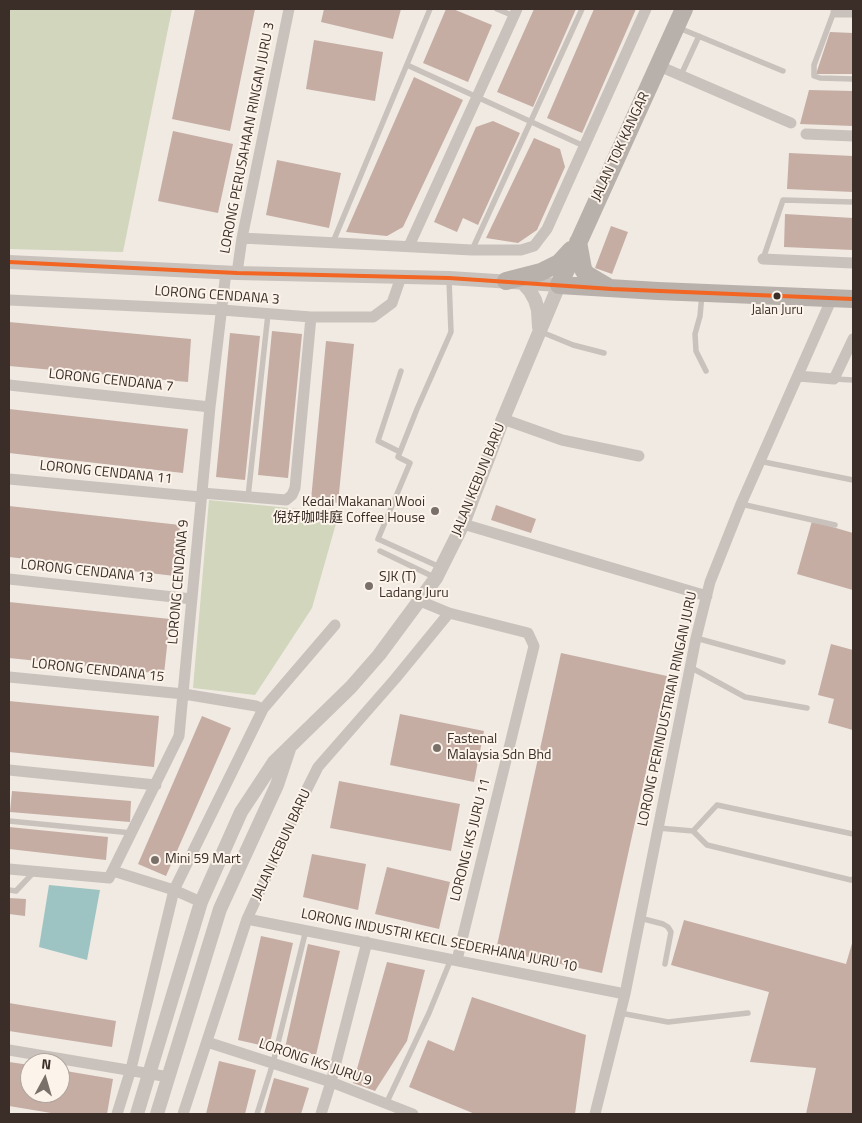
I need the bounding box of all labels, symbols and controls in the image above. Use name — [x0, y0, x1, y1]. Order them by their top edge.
street label: LORONG PERUSAHAAN RINGAN JURU 3 — [217, 21, 279, 255]
street label: JALAN TOK KANGAR — [588, 90, 654, 204]
street label: LORONG CENDANA 3 — [154, 283, 280, 309]
marker: Jalan Juru — [772, 291, 782, 301]
place label: Jalan Juru — [751, 303, 803, 319]
street label: LORONG CENDANA 7 — [48, 366, 174, 396]
street label: JALAN KEBUN BARU — [449, 421, 509, 539]
street label: LORONG CENDANA 11 — [39, 458, 173, 488]
place label: Kedai Makanan Wooi 倪好咖啡庭 Coffee House — [273, 495, 425, 528]
marker: Kedai Makanan Wooi 倪好咖啡庭 Coffee House — [429, 505, 441, 517]
street label: LORONG CENDANA 9 — [165, 519, 193, 645]
street label: LORONG CENDANA 13 — [20, 557, 154, 587]
place label: SJK (T) Ladang Juru — [379, 570, 449, 602]
marker: SJK (T) Ladang Juru — [363, 580, 375, 592]
street label: LORONG PERINDUSTRIAN RINGAN JURU — [635, 590, 701, 828]
street label: LORONG CENDANA 15 — [31, 656, 165, 686]
place label: Fastenal Malaysia Sdn Bhd — [447, 732, 551, 764]
marker: Fastenal Malaysia Sdn Bhd — [431, 742, 443, 754]
street label: LORONG IKS JURU 11 — [448, 777, 494, 903]
street label: JALAN KEBUN BARU — [249, 787, 315, 903]
place label: Mini 59 Mart — [165, 852, 241, 868]
marker: Mini 59 Mart — [149, 854, 161, 866]
street label: LORONG INDUSTRI KECIL SEDERHANA JURU 10 — [299, 906, 579, 976]
street label: LORONG IKS JURU 9 — [256, 1036, 374, 1090]
north arrow — [20, 1053, 70, 1103]
text: N — [41, 1053, 52, 1075]

